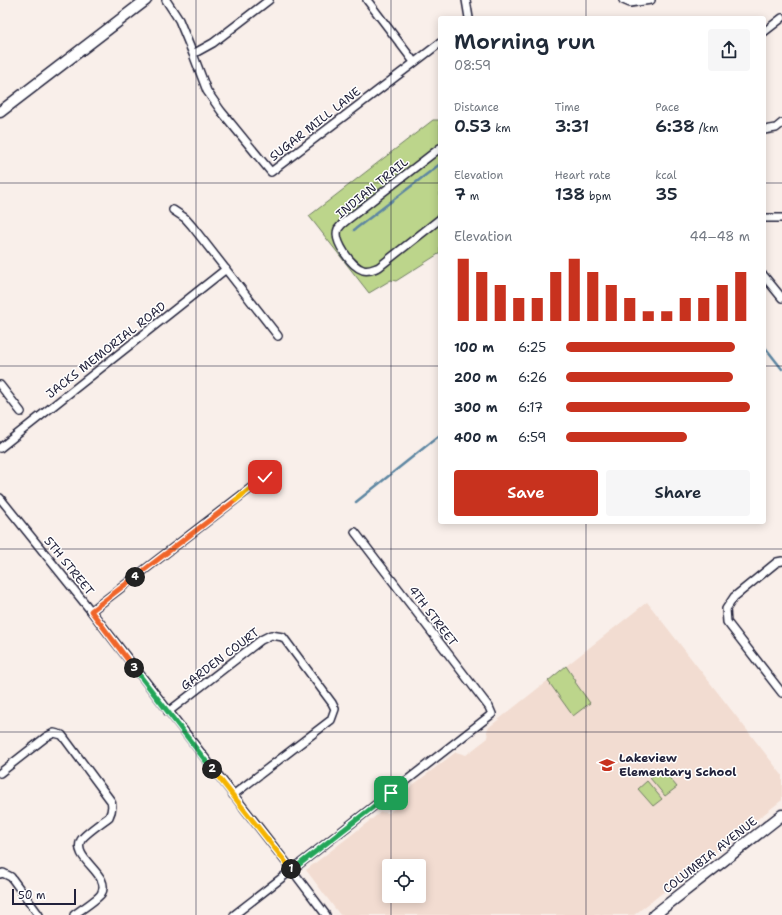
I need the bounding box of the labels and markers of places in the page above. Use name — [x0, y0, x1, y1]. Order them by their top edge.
pin — [248, 460, 282, 494]
pin: 4 — [125, 567, 145, 587]
pin: 3 — [124, 658, 144, 678]
place label: Lakeview Elementary School — [619, 750, 736, 780]
school or university icon: Lakeview Elementary School — [598, 756, 616, 774]
pin: 2 — [202, 759, 222, 779]
pin — [374, 776, 408, 810]
pin: 1 — [281, 859, 301, 879]

